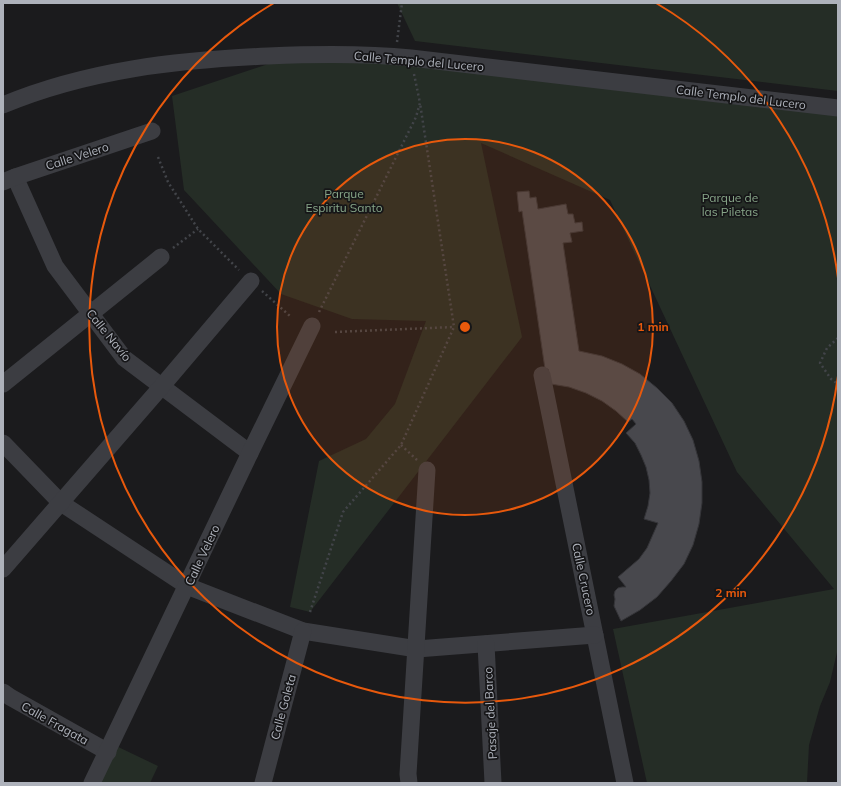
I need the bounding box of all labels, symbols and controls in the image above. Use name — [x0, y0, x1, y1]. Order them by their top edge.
street label: Calle Templo del Lucero — [353, 48, 485, 74]
street label: Calle Templo del Lucero — [675, 82, 807, 112]
street label: Calle Velero — [44, 139, 111, 173]
park label: Parque Espiritu Santo — [305, 186, 383, 215]
park label: Parque de las Piletas — [702, 190, 758, 219]
street label: Calle Navío — [83, 306, 135, 364]
text: 1 min — [637, 319, 669, 334]
centre of rings — [458, 320, 472, 334]
street label: Calle Velero — [181, 522, 223, 588]
street label: Calle Crucero — [569, 541, 599, 617]
text: 2 min — [715, 585, 747, 600]
street label: Pasaje del Barco — [480, 666, 500, 760]
street label: Calle Goleta — [267, 673, 299, 741]
street label: Calle Fragata — [19, 698, 91, 748]

